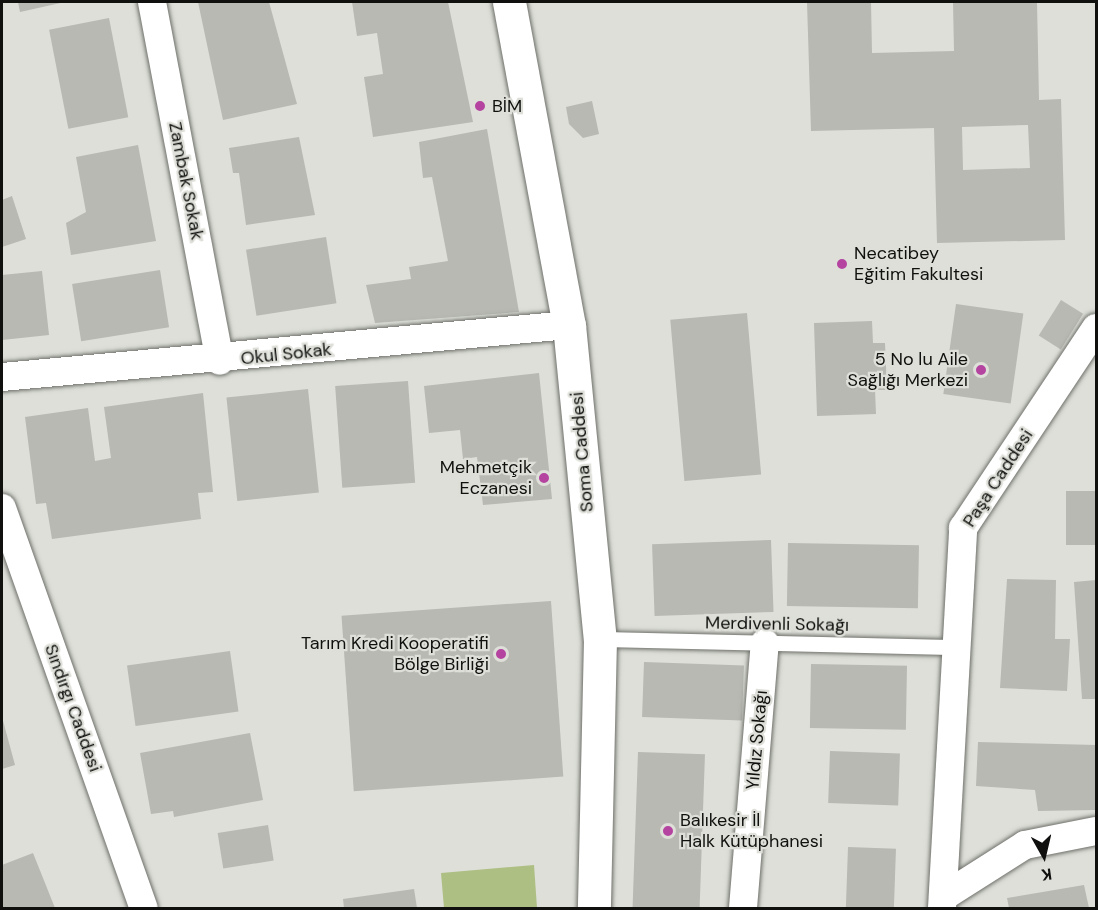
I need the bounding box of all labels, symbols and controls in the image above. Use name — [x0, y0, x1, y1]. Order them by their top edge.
place label: BİM — [492, 95, 522, 117]
marker: BİM — [473, 99, 487, 113]
street label: Zambak Sokak — [164, 120, 208, 242]
place label: Necatibey Eğitim Fakultesi — [854, 243, 983, 286]
marker: Necatibey Eğitim Fakultesi — [835, 257, 849, 271]
street label: Okul Sokak — [240, 338, 332, 370]
place label: 5 No lu Aile Sağlığı Merkezi — [848, 349, 968, 392]
marker: 5 No lu Aile Sağlığı Merkezi — [972, 361, 990, 379]
street label: Soma Caddesi — [566, 391, 598, 513]
street label: Paşa Caddesi — [958, 425, 1038, 531]
place label: Mehmetçik Eczanesi — [440, 457, 532, 500]
marker: Mehmetçik Eczanesi — [537, 471, 551, 485]
street label: Merdivenli Sokağı — [705, 612, 849, 636]
place label: Tarım Kredi Kooperatifi Bölge Birliği — [301, 633, 489, 676]
street label: Sındırgı Caddesi — [40, 641, 106, 775]
marker: Tarım Kredi Kooperatifi Bölge Birliği — [494, 647, 508, 661]
street label: Yıldız Sokağı — [742, 689, 772, 791]
place label: Balıkesir İl Halk Kütüphanesi — [680, 810, 823, 852]
marker: Balıkesir İl Halk Kütüphanesi — [661, 824, 675, 838]
north arrow — [1014, 826, 1074, 886]
text: K — [1040, 863, 1053, 885]

